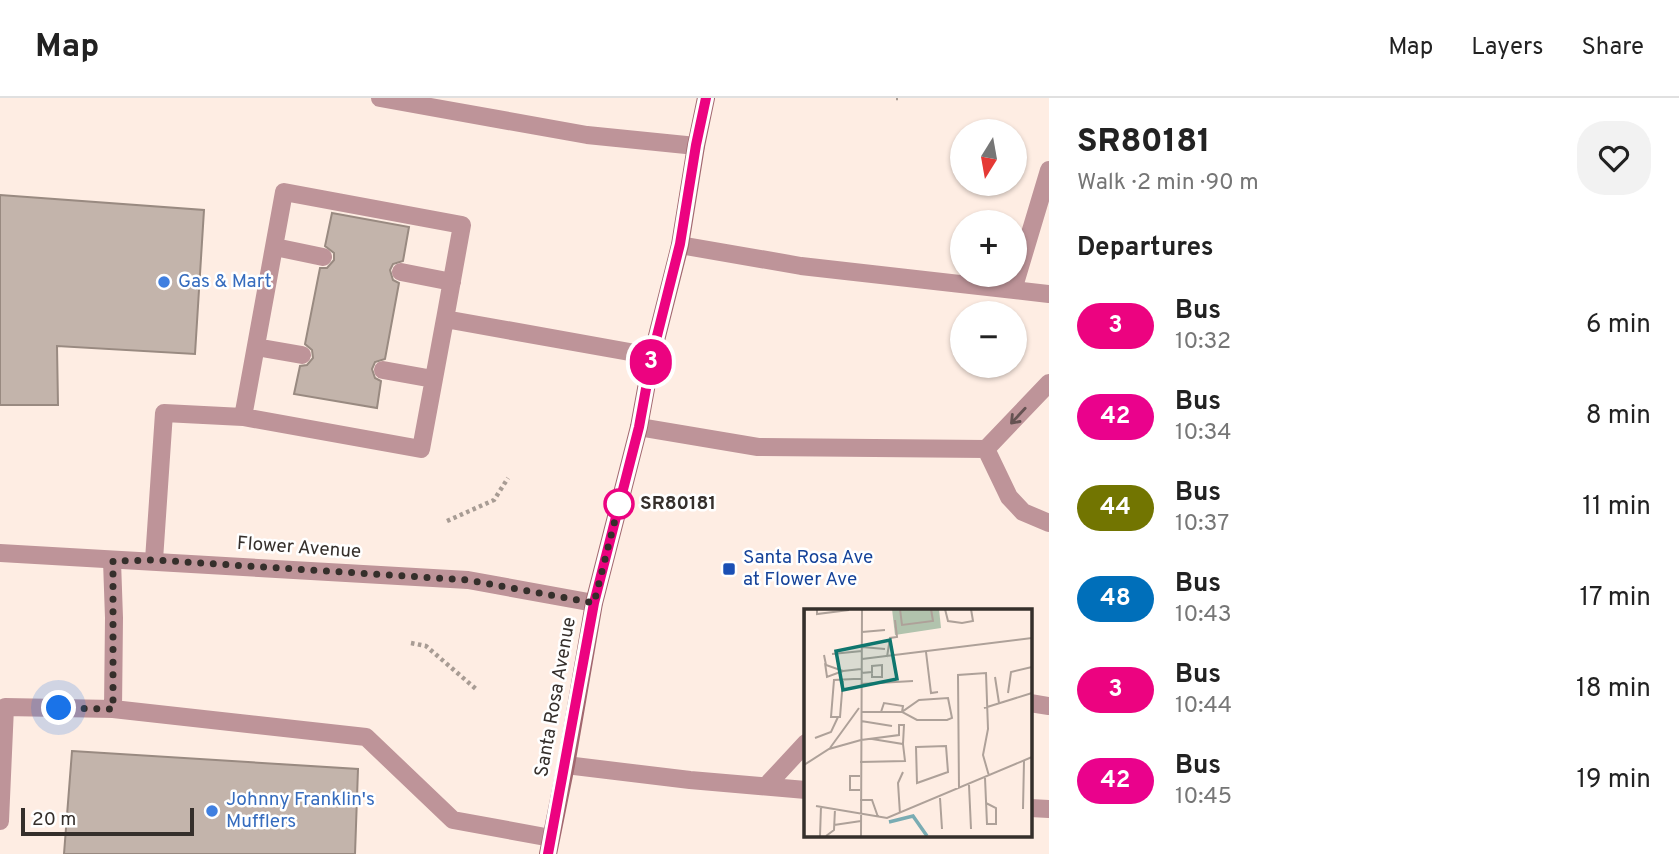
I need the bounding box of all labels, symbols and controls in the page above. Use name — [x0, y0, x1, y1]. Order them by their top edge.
text: Map — [35, 27, 99, 69]
text: Map — [1388, 33, 1433, 63]
text: Layers — [1471, 33, 1543, 63]
text: Share — [1581, 33, 1644, 63]
north arrow — [950, 119, 1027, 196]
map controls — [950, 119, 1027, 378]
button: heart — [1577, 121, 1651, 195]
text: SR80181 — [1077, 122, 1211, 164]
text: Walk · 2 min · 90 m — [1077, 169, 1259, 198]
button: + — [950, 210, 1027, 287]
text: Departures — [1077, 232, 1214, 265]
place label: Gas & Mart — [178, 270, 272, 294]
marker: Gas & Mart — [156, 274, 172, 290]
text: Bus — [1175, 295, 1221, 328]
button: − — [950, 301, 1027, 378]
text: 6 min — [1586, 309, 1651, 342]
text: 3 — [1108, 311, 1123, 341]
text: 10:32 — [1175, 328, 1231, 357]
line badge: 3 — [628, 339, 674, 385]
text: 3 — [644, 347, 658, 377]
text: Bus — [1175, 386, 1221, 419]
text: 8 min — [1586, 400, 1651, 433]
text: 42 — [1100, 402, 1131, 432]
one-way arrow — [1009, 407, 1026, 424]
text: 10:34 — [1175, 419, 1232, 448]
text: Bus — [1175, 477, 1221, 510]
marker: SR80181 — [604, 489, 634, 519]
text: 11 min — [1582, 491, 1651, 524]
place label: SR80181 — [640, 492, 716, 516]
text: 44 — [1100, 493, 1131, 523]
text: 10:37 — [1175, 510, 1229, 539]
street label: Flower Avenue — [236, 532, 362, 564]
place label: Santa Rosa Ave at Flower Ave — [743, 546, 873, 592]
marker: Santa Rosa Ave at Flower Ave — [721, 561, 737, 577]
text: Bus — [1175, 568, 1221, 601]
text: 17 min — [1579, 582, 1651, 615]
text: 48 — [1100, 584, 1131, 614]
text: 10:43 — [1175, 601, 1232, 630]
inset map — [804, 609, 1032, 836]
street label: Santa Rosa Avenue — [530, 615, 582, 779]
text: Bus — [1175, 659, 1221, 692]
text: 18 min — [1576, 673, 1651, 706]
text: 3 — [1108, 675, 1123, 705]
your location — [41, 690, 76, 725]
text: 10:44 — [1175, 692, 1232, 721]
text: Bus — [1175, 750, 1221, 783]
text: 19 min — [1576, 764, 1651, 797]
text: 42 — [1100, 766, 1131, 796]
text: 10:45 — [1175, 783, 1232, 812]
place label: Johnny Franklin's Mufflers — [226, 788, 375, 834]
marker: Johnny Franklin's Mufflers — [204, 803, 220, 819]
scale bar — [21, 805, 194, 837]
text: 20 m — [32, 808, 76, 832]

